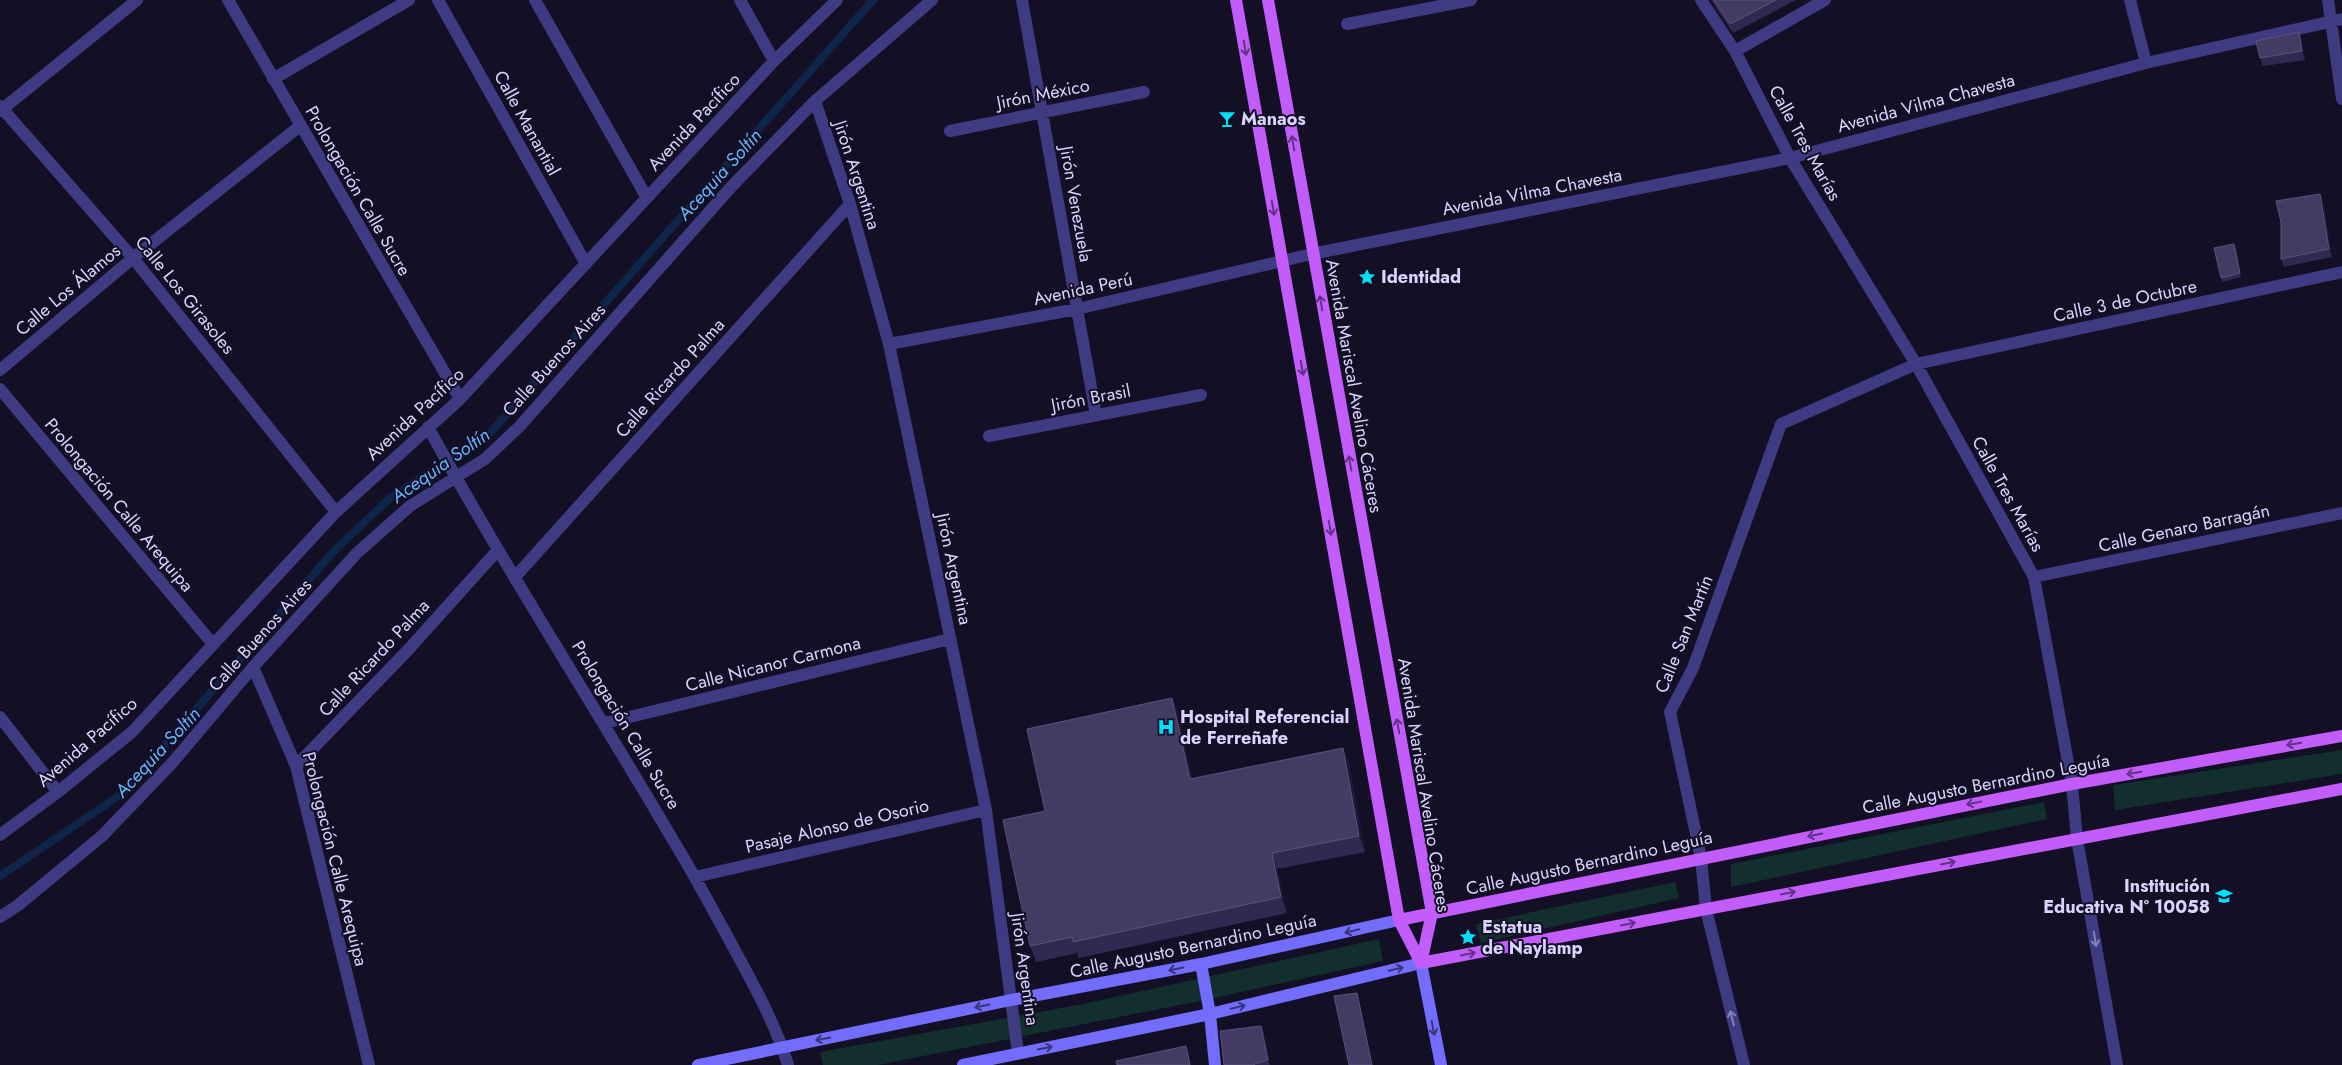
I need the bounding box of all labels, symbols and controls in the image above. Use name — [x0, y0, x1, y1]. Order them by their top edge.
one-way arrow — [1240, 40, 1250, 56]
street label: Calle Manantial — [487, 66, 567, 180]
street label: Avenida Pacífico — [642, 67, 747, 177]
street label: Avenida Vilma Chavesta — [1834, 67, 2018, 139]
street label: Jirón México — [992, 72, 1092, 116]
street label: Calle Tres Marías — [1762, 80, 1848, 206]
street label: Prolongación Calle Sucre — [299, 101, 417, 281]
place label: Manaos — [1241, 106, 1306, 132]
bar icon: Manaos — [1217, 109, 1237, 129]
street label: Jirón Argentina — [826, 115, 887, 233]
water label: Acequia Soltín — [670, 123, 768, 227]
one-way arrow — [1288, 135, 1298, 151]
street label: Jirón Venezuela — [1053, 142, 1099, 264]
street label: Avenida Vilma Chavesta — [1440, 162, 1624, 222]
one-way arrow — [1269, 200, 1279, 216]
street label: Calle Los Girasoles — [129, 230, 241, 360]
street label: Calle Los Álamos — [10, 238, 126, 342]
street label: Avenida Mariscal Avelino Cáceres — [1319, 257, 1389, 515]
place label: Identidad — [1381, 264, 1461, 290]
street label: Avenida Perú — [1031, 266, 1135, 312]
place icon: Identidad — [1357, 267, 1377, 287]
street label: Calle 3 de Octubre — [2051, 273, 2199, 329]
one-way arrow — [1316, 295, 1325, 311]
street label: Calle Buenos Aires — [496, 298, 612, 422]
street label: Calle Ricardo Palma — [609, 313, 731, 443]
one-way arrow — [1297, 360, 1307, 376]
street label: Avenida Pacífico — [360, 361, 470, 466]
street label: Jirón Brasil — [1047, 378, 1133, 419]
street label: Prolongación Calle Arequipa — [38, 412, 200, 598]
water label: Acequia Soltín — [385, 421, 495, 510]
street label: Calle Tres Marías — [1965, 431, 2051, 557]
one-way arrow — [1345, 455, 1354, 471]
street label: Calle Genaro Barragán — [2096, 497, 2272, 559]
street label: Jirón Argentina — [929, 509, 979, 627]
one-way arrow — [1326, 520, 1336, 536]
street label: Calle San Martín — [1649, 571, 1719, 697]
street label: Calle Buenos Aires — [202, 573, 318, 697]
street label: Calle Ricardo Palma — [313, 593, 435, 723]
street label: Calle Nicanor Carmona — [683, 630, 863, 698]
street label: Prolongación Calle Sucre — [565, 636, 687, 814]
street label: Avenida Mariscal Avelino Cáceres — [1391, 656, 1457, 914]
street label: Avenida Pacífico — [31, 691, 143, 793]
water label: Acequia Soltín — [108, 701, 206, 804]
place label: Hospital Referencial de Ferreñafe — [1180, 704, 1349, 751]
hospital icon: Hospital Referencial de Ferreñafe — [1156, 717, 1176, 737]
one-way arrow — [1392, 718, 1402, 734]
one-way arrow — [2286, 740, 2302, 750]
street label: Calle Augusto Bernardino Leguía — [1860, 747, 2112, 821]
street label: Prolongación Calle Arequipa — [296, 749, 374, 969]
one-way arrow — [2126, 768, 2142, 778]
street label: Pasaje Alonso de Osorio — [743, 792, 932, 860]
one-way arrow — [1967, 799, 1983, 809]
street label: Calle Augusto Bernardino Leguía — [1463, 824, 1715, 902]
one-way arrow — [1808, 831, 1824, 840]
one-way arrow — [1939, 858, 1955, 868]
place label: Institución Educativa Nº 10058 — [2043, 873, 2210, 920]
school or university icon: Institución Educativa Nº 10058 — [2214, 886, 2234, 906]
one-way arrow — [1779, 888, 1795, 898]
street label: Calle Augusto Bernardino Leguía — [1067, 907, 1319, 985]
street label: Jirón Argentina — [1004, 909, 1046, 1027]
place label: Estatua de Naylamp — [1482, 914, 1583, 961]
one-way arrow — [1620, 918, 1636, 928]
one-way arrow — [1344, 927, 1360, 936]
place icon: Estatua de Naylamp — [1458, 927, 1478, 947]
one-way arrow — [2090, 930, 2100, 946]
one-way arrow — [1460, 948, 1476, 958]
one-way arrow — [1387, 964, 1403, 973]
one-way arrow — [1168, 965, 1184, 974]
one-way arrow — [974, 1002, 990, 1011]
one-way arrow — [1229, 1002, 1245, 1011]
one-way arrow — [1727, 1010, 1736, 1026]
one-way arrow — [1429, 1019, 1439, 1035]
one-way arrow — [815, 1034, 831, 1044]
one-way arrow — [1036, 1043, 1052, 1052]

